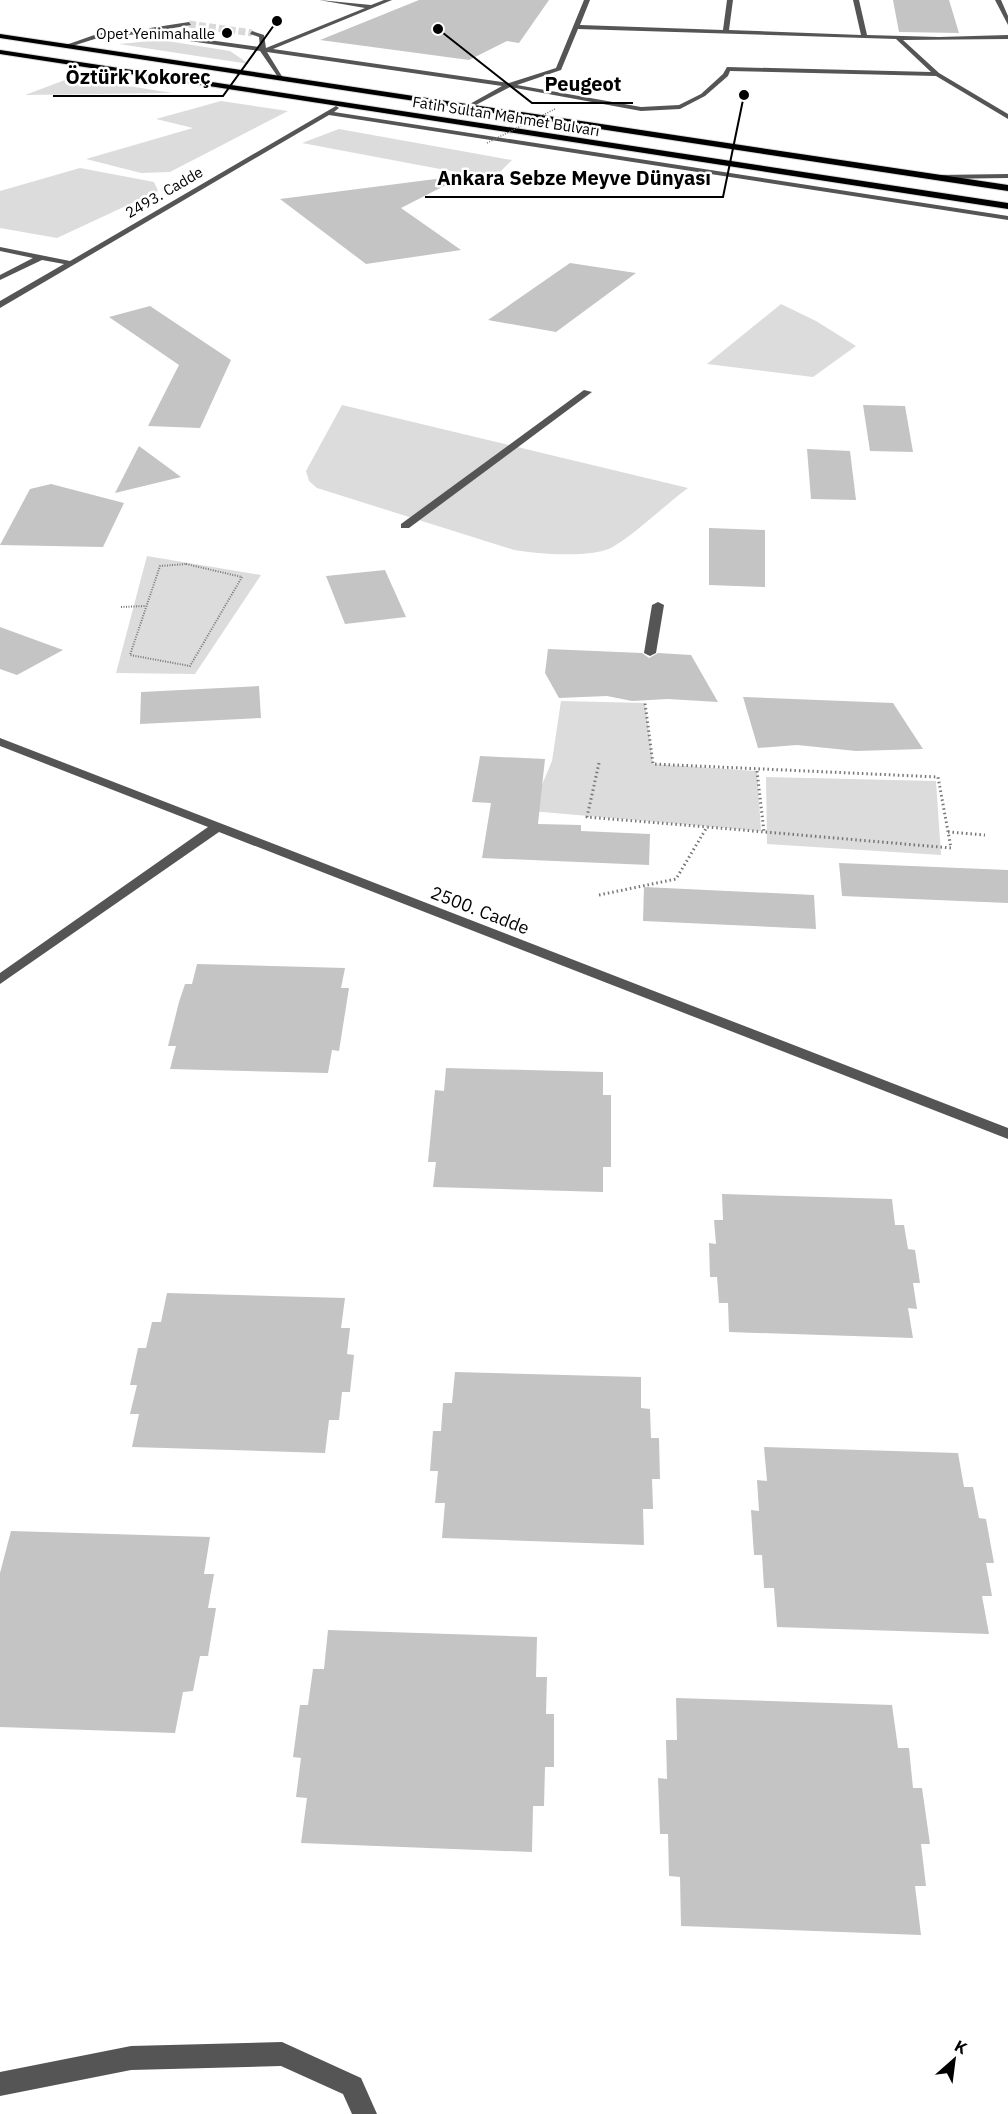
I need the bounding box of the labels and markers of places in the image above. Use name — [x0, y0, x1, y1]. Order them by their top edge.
place label: Opet Yenimahalle — [96, 24, 215, 43]
marker: Opet Yenimahalle — [220, 26, 234, 40]
callout: Öztürk Kokoreç — [53, 58, 223, 96]
callout: Peugeot — [532, 65, 633, 103]
callout: Ankara Sebze Meyve Dünyası — [425, 159, 723, 197]

